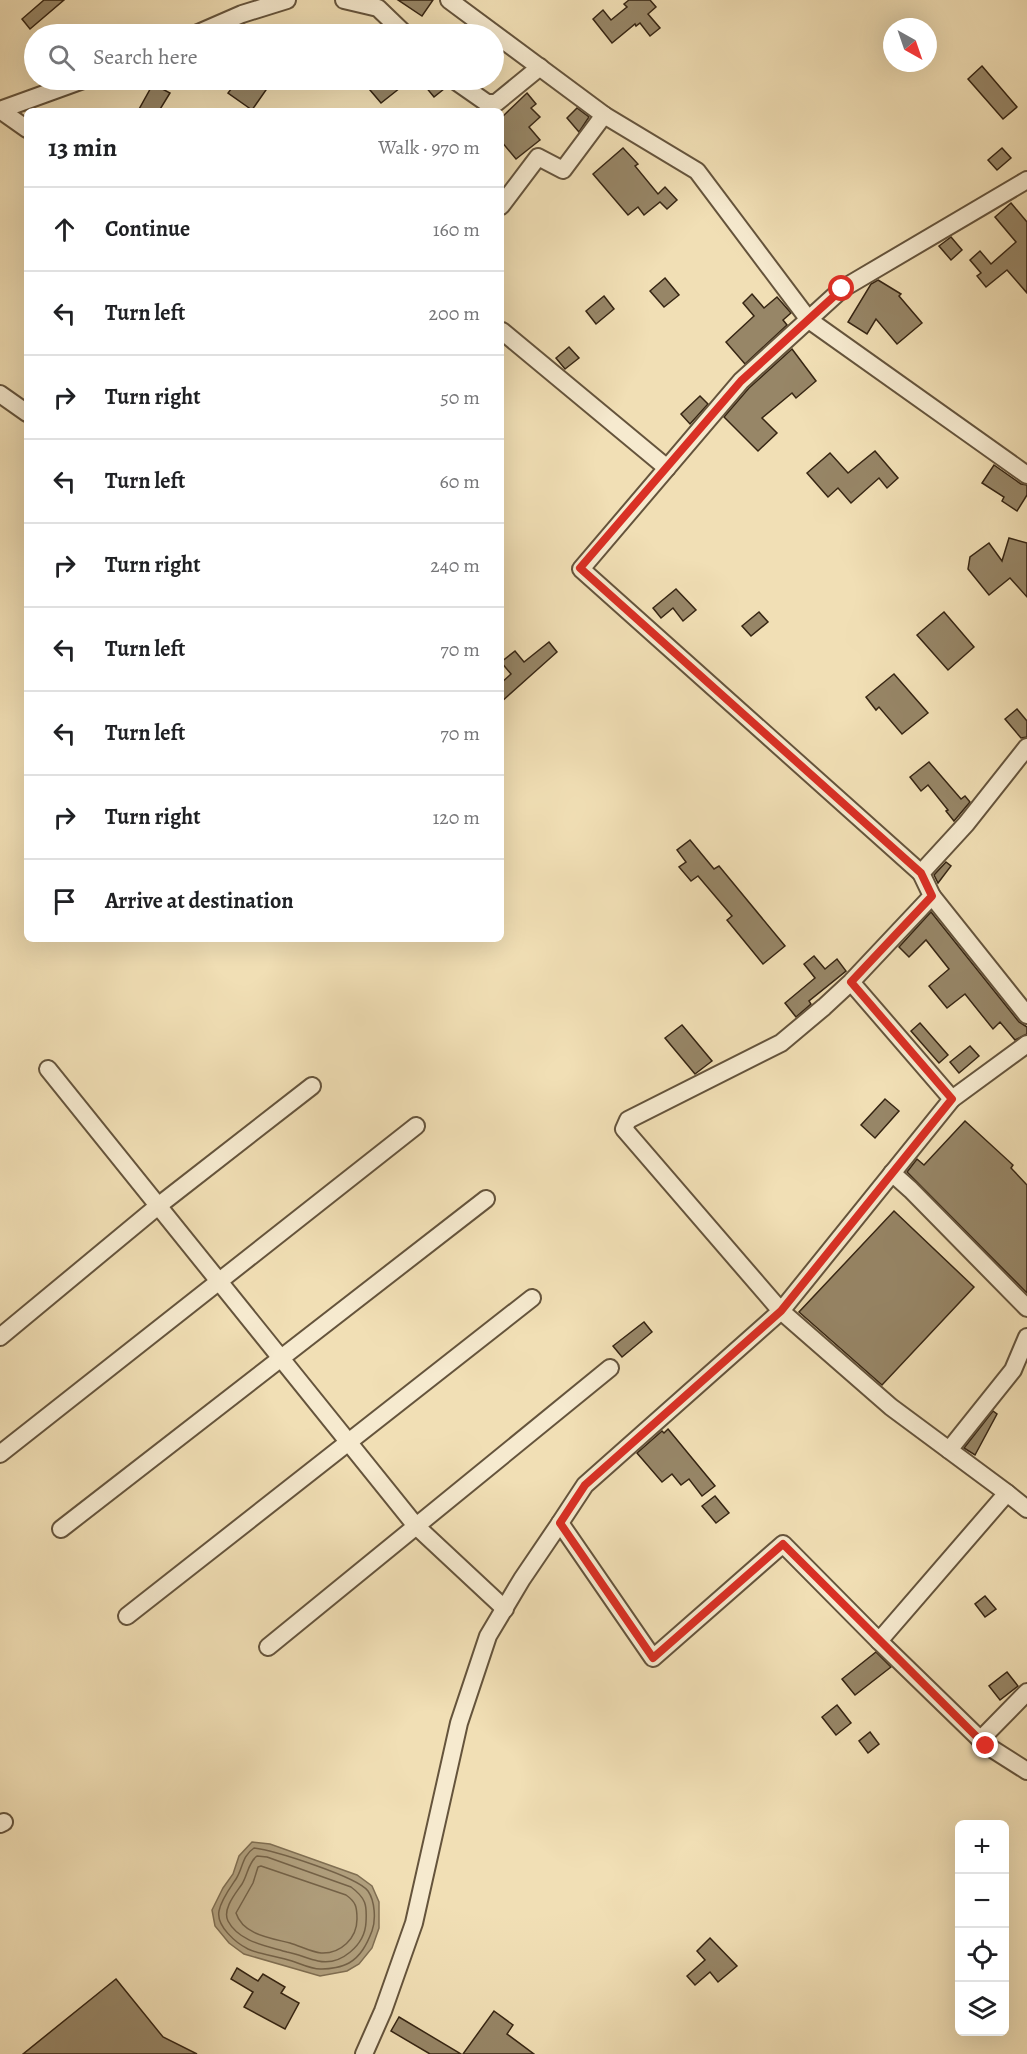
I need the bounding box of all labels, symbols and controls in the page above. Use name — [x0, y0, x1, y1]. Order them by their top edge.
north arrow — [883, 18, 937, 72]
search box — [24, 24, 504, 90]
icon: search — [45, 41, 78, 74]
text: Search here — [93, 42, 198, 72]
text: 13 min — [48, 130, 117, 165]
text: Walk · 970 m — [378, 134, 480, 161]
icon: ahead — [48, 213, 81, 246]
text: Continue — [105, 214, 190, 244]
text: 160 m — [433, 216, 480, 243]
route start — [828, 275, 854, 301]
icon: left — [48, 297, 81, 330]
text: Turn left — [105, 298, 185, 328]
text: 200 m — [429, 300, 480, 327]
icon: right — [48, 381, 81, 414]
text: Turn right — [105, 382, 201, 412]
text: 50 m — [440, 384, 480, 411]
icon: left — [48, 465, 81, 498]
text: Turn left — [105, 466, 185, 496]
text: 60 m — [440, 468, 480, 495]
icon: right — [48, 549, 81, 582]
text: Turn right — [105, 550, 201, 580]
text: 240 m — [430, 552, 480, 579]
icon: left — [48, 633, 81, 666]
text: Turn left — [105, 634, 185, 664]
text: 70 m — [440, 636, 480, 663]
icon: left — [48, 717, 81, 750]
text: Turn left — [105, 718, 185, 748]
text: 70 m — [440, 720, 480, 747]
icon: right — [48, 801, 81, 834]
text: Turn right — [105, 802, 201, 832]
text: 120 m — [432, 804, 480, 831]
icon: arrive — [48, 885, 81, 918]
text: Arrive at destination — [105, 886, 294, 916]
route end — [972, 1732, 998, 1758]
map controls — [955, 1820, 1009, 2036]
button: + — [955, 1820, 1009, 1874]
button: − — [955, 1874, 1009, 1928]
button: locate — [955, 1928, 1009, 1982]
button: layers — [955, 1982, 1009, 2036]

